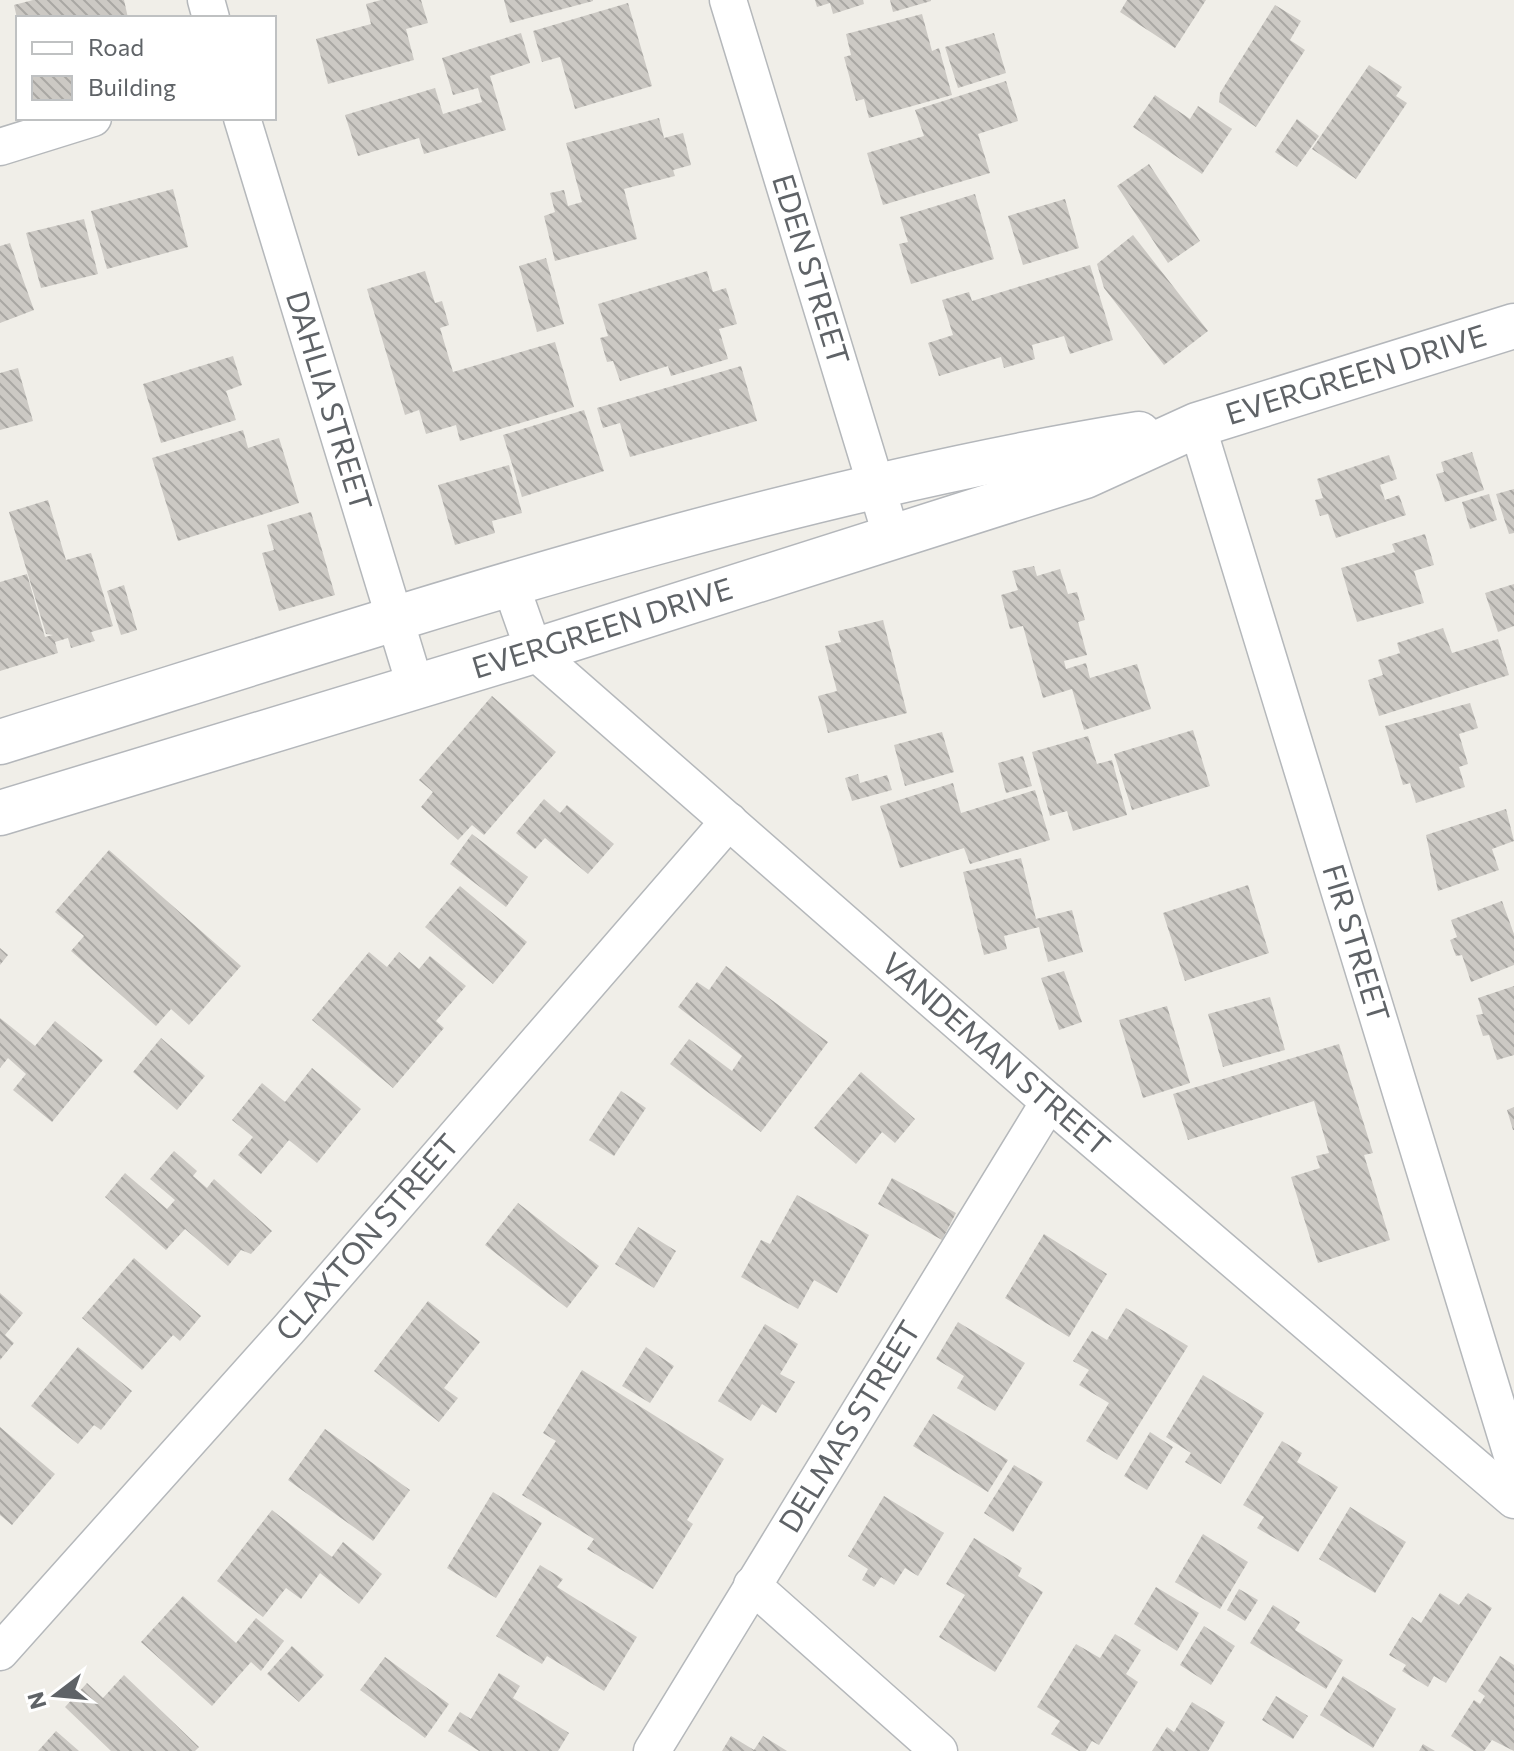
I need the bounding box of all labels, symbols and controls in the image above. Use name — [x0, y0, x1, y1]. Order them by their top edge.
legend — [16, 16, 276, 120]
text: Road — [88, 32, 144, 61]
text: Building — [88, 72, 176, 101]
street label: EDEN STREET — [766, 169, 859, 369]
street label: DAHLIA STREET — [280, 286, 382, 515]
street label: EVERGREEN DRIVE — [1221, 315, 1490, 431]
street label: EVERGREEN DRIVE — [467, 568, 737, 685]
street label: FIR STREET — [1316, 859, 1399, 1026]
street label: VANDEMAN STREET — [875, 943, 1119, 1162]
street label: CLAXTON STREET — [266, 1125, 466, 1347]
street label: DELMAS STREET — [769, 1313, 927, 1538]
north arrow — [16, 1655, 96, 1735]
text: N — [21, 1689, 52, 1712]

